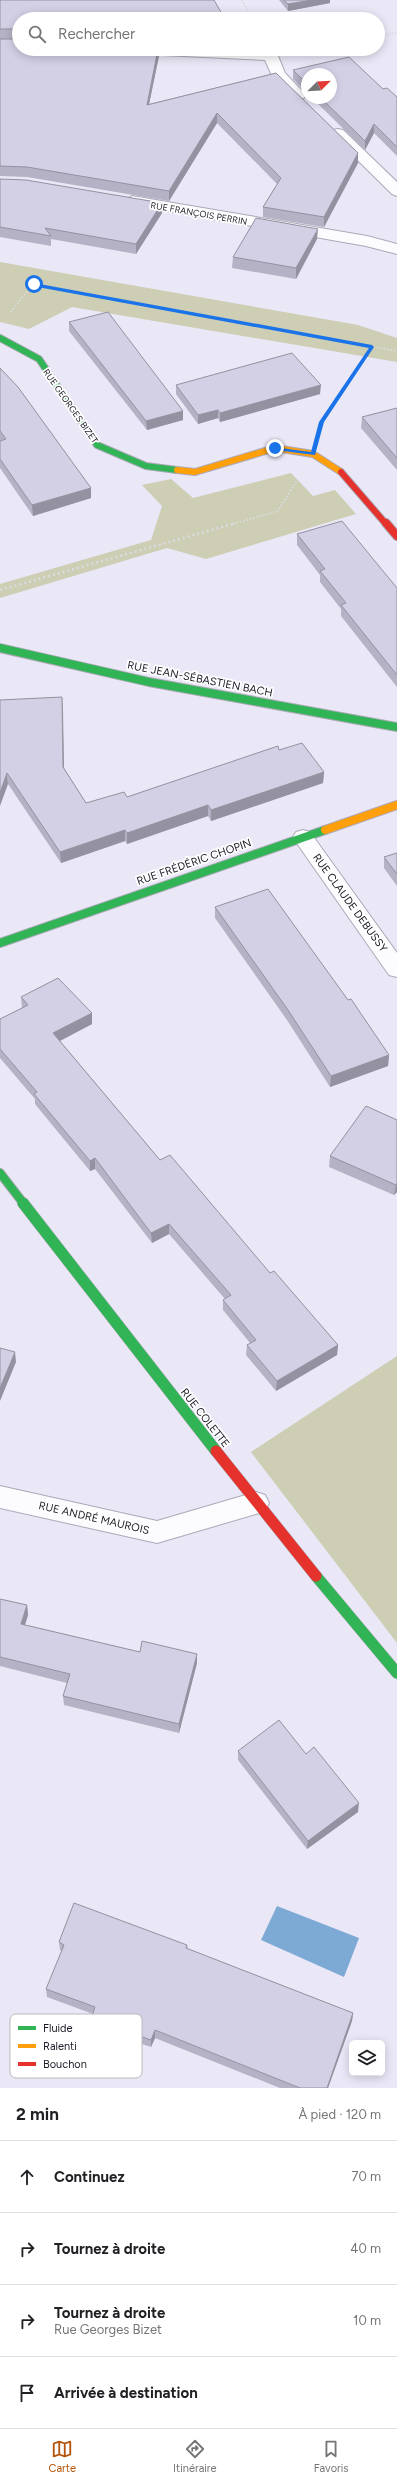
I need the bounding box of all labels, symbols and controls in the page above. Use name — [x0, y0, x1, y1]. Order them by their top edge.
search box — [12, 12, 385, 56]
icon: search — [26, 23, 48, 45]
text: Rechercher — [58, 25, 135, 43]
north arrow — [301, 68, 337, 104]
street label: RUE FRANÇOIS PERRIN — [150, 199, 248, 227]
route start — [25, 275, 43, 293]
street label: RUE GEORGES BIZET — [41, 367, 101, 445]
route end — [266, 439, 284, 457]
street label: RUE JEAN-SÉBASTIEN BACH — [126, 659, 274, 699]
street label: RUE FRÉDÉRIC CHOPIN — [135, 836, 253, 888]
street label: RUE CLAUDE DEBUSSY — [310, 851, 390, 955]
street label: RUE COLETTE — [178, 1386, 232, 1450]
street label: RUE ANDRÉ MAUROIS — [37, 1499, 151, 1537]
legend — [10, 2014, 142, 2078]
text: Fluide — [43, 2022, 73, 2035]
text: Ralenti — [43, 2040, 77, 2053]
map controls — [349, 2040, 385, 2076]
button: layers — [349, 2040, 385, 2076]
text: Bouchon — [43, 2058, 87, 2071]
text: 2 min — [16, 2104, 59, 2124]
text: À pied · 120 m — [299, 2107, 381, 2122]
icon: ahead — [16, 2166, 38, 2188]
text: Continuez — [54, 2168, 125, 2186]
text: 70 m — [351, 2169, 381, 2184]
icon: right — [16, 2238, 38, 2260]
text: Tournez à droite — [54, 2240, 165, 2258]
text: 40 m — [350, 2241, 381, 2256]
text: Tournez à droite — [54, 2304, 165, 2322]
icon: right — [16, 2310, 38, 2332]
text: 10 m — [353, 2313, 381, 2328]
text: Rue Georges Bizet — [54, 2322, 162, 2337]
icon: arrive — [16, 2382, 38, 2404]
text: Arrivée à destination — [54, 2384, 198, 2402]
tab: Carte — [49, 2438, 76, 2475]
tab: Itinéraire — [173, 2438, 217, 2475]
tab: Favoris — [314, 2438, 348, 2475]

